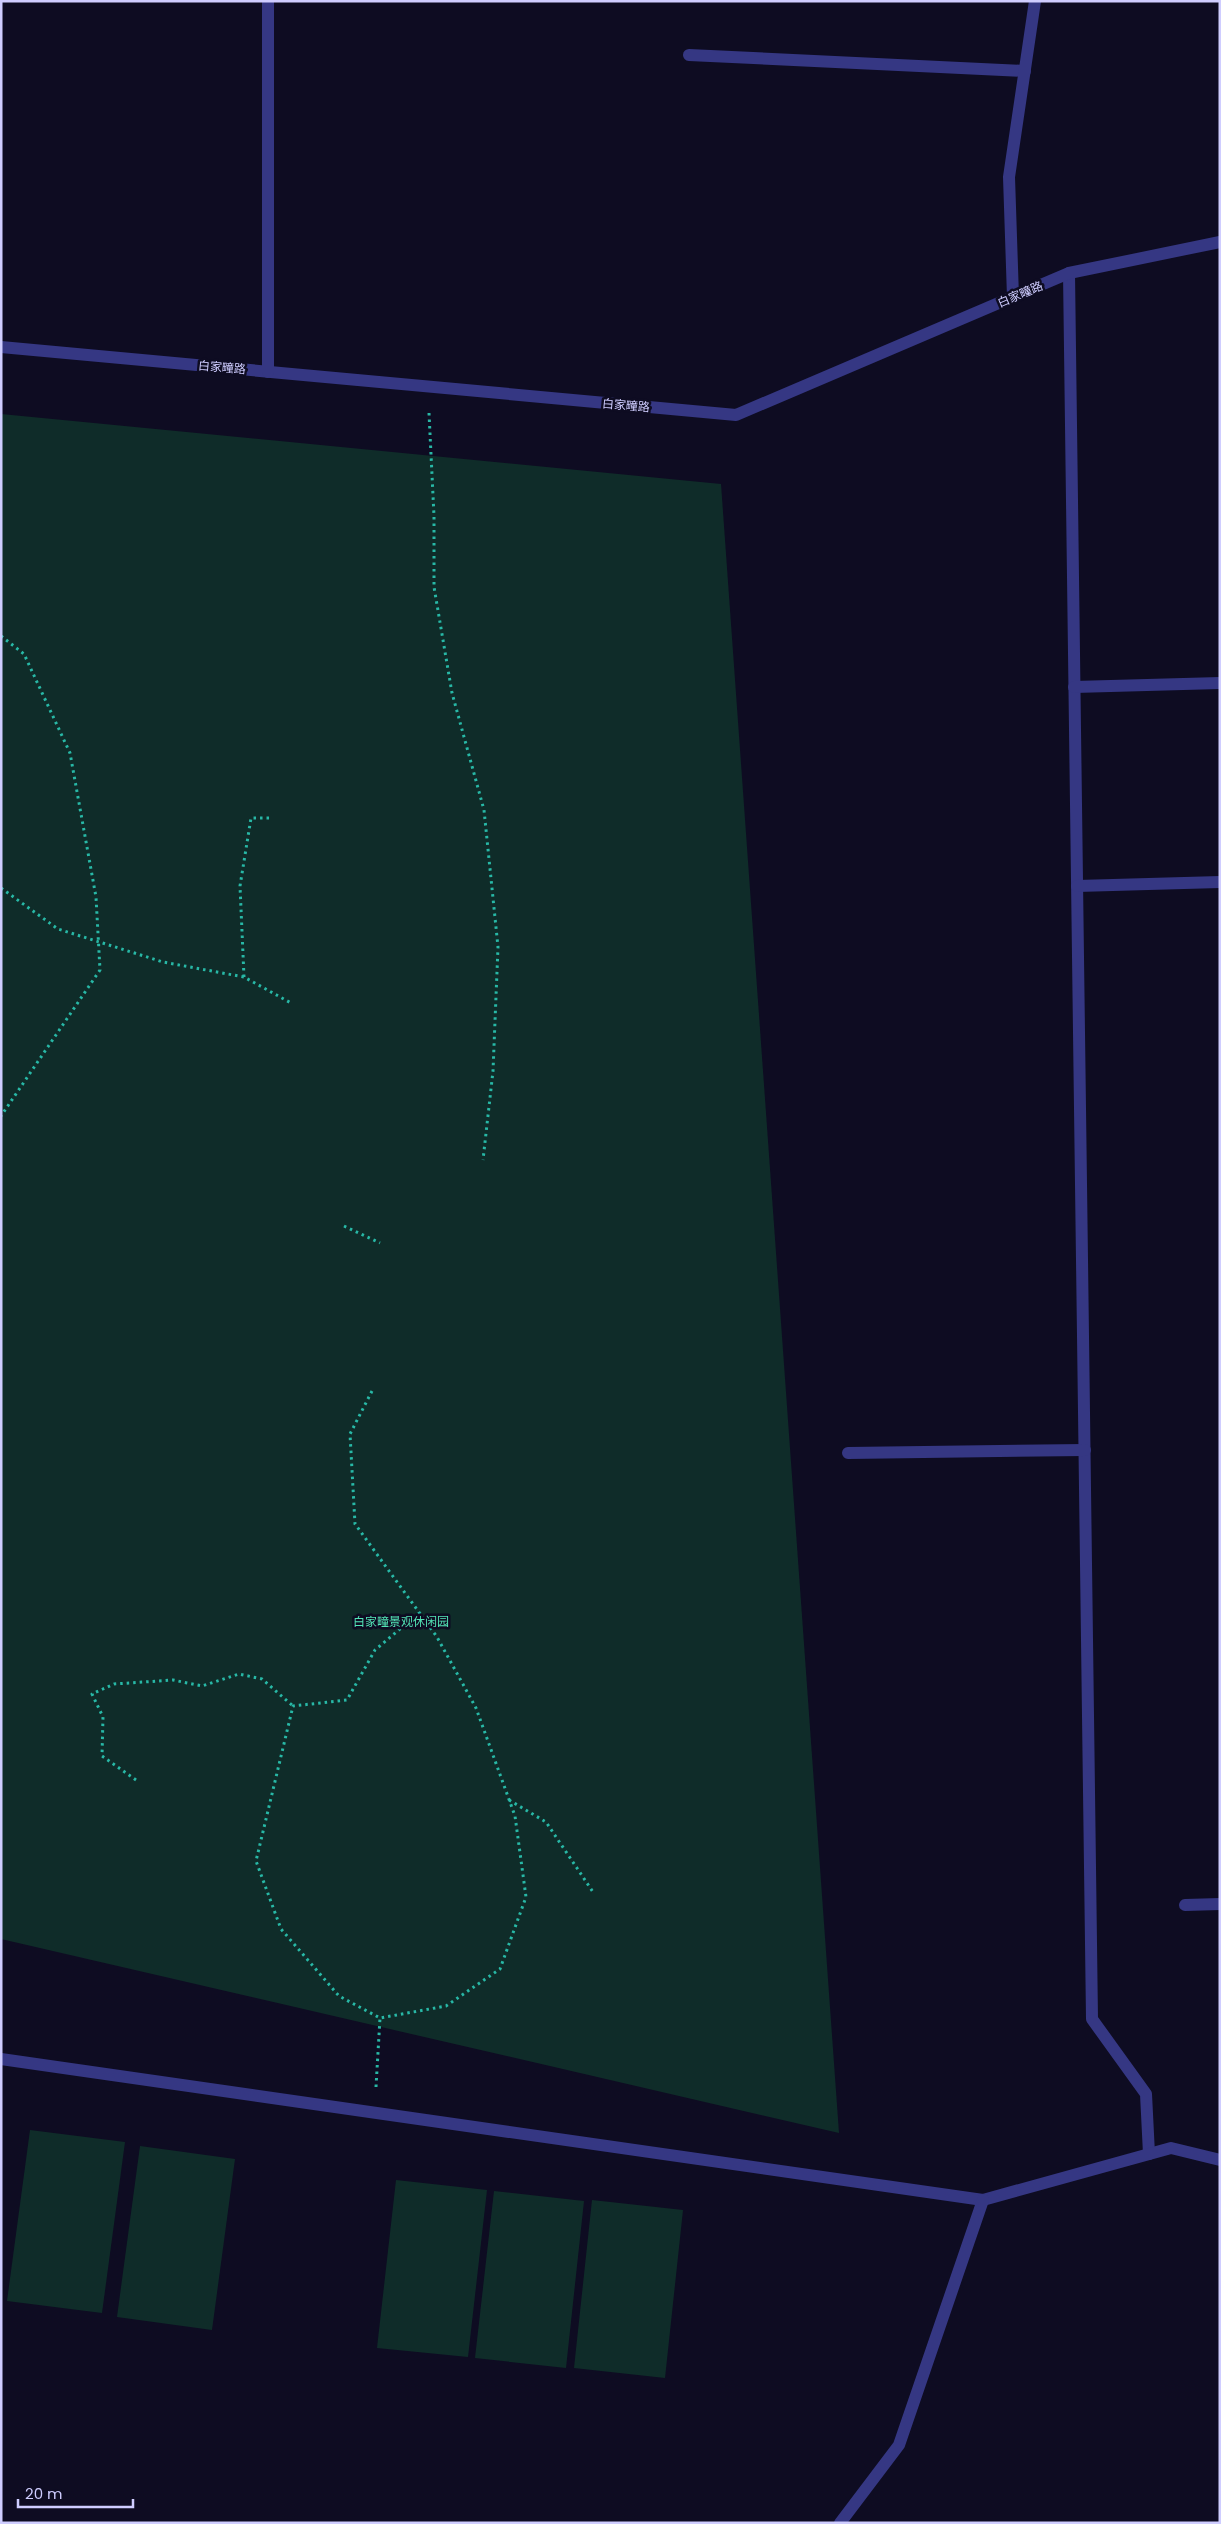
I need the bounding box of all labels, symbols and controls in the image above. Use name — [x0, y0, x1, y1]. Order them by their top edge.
street label: 白家疃路 — [995, 277, 1045, 311]
street label: 白家疃路 — [197, 356, 247, 378]
street label: 白家疃路 — [601, 394, 651, 416]
park label: 白家疃景观休闲园 — [353, 1613, 449, 1630]
scale bar — [18, 2476, 132, 2508]
text: 20 m — [25, 2483, 63, 2504]

